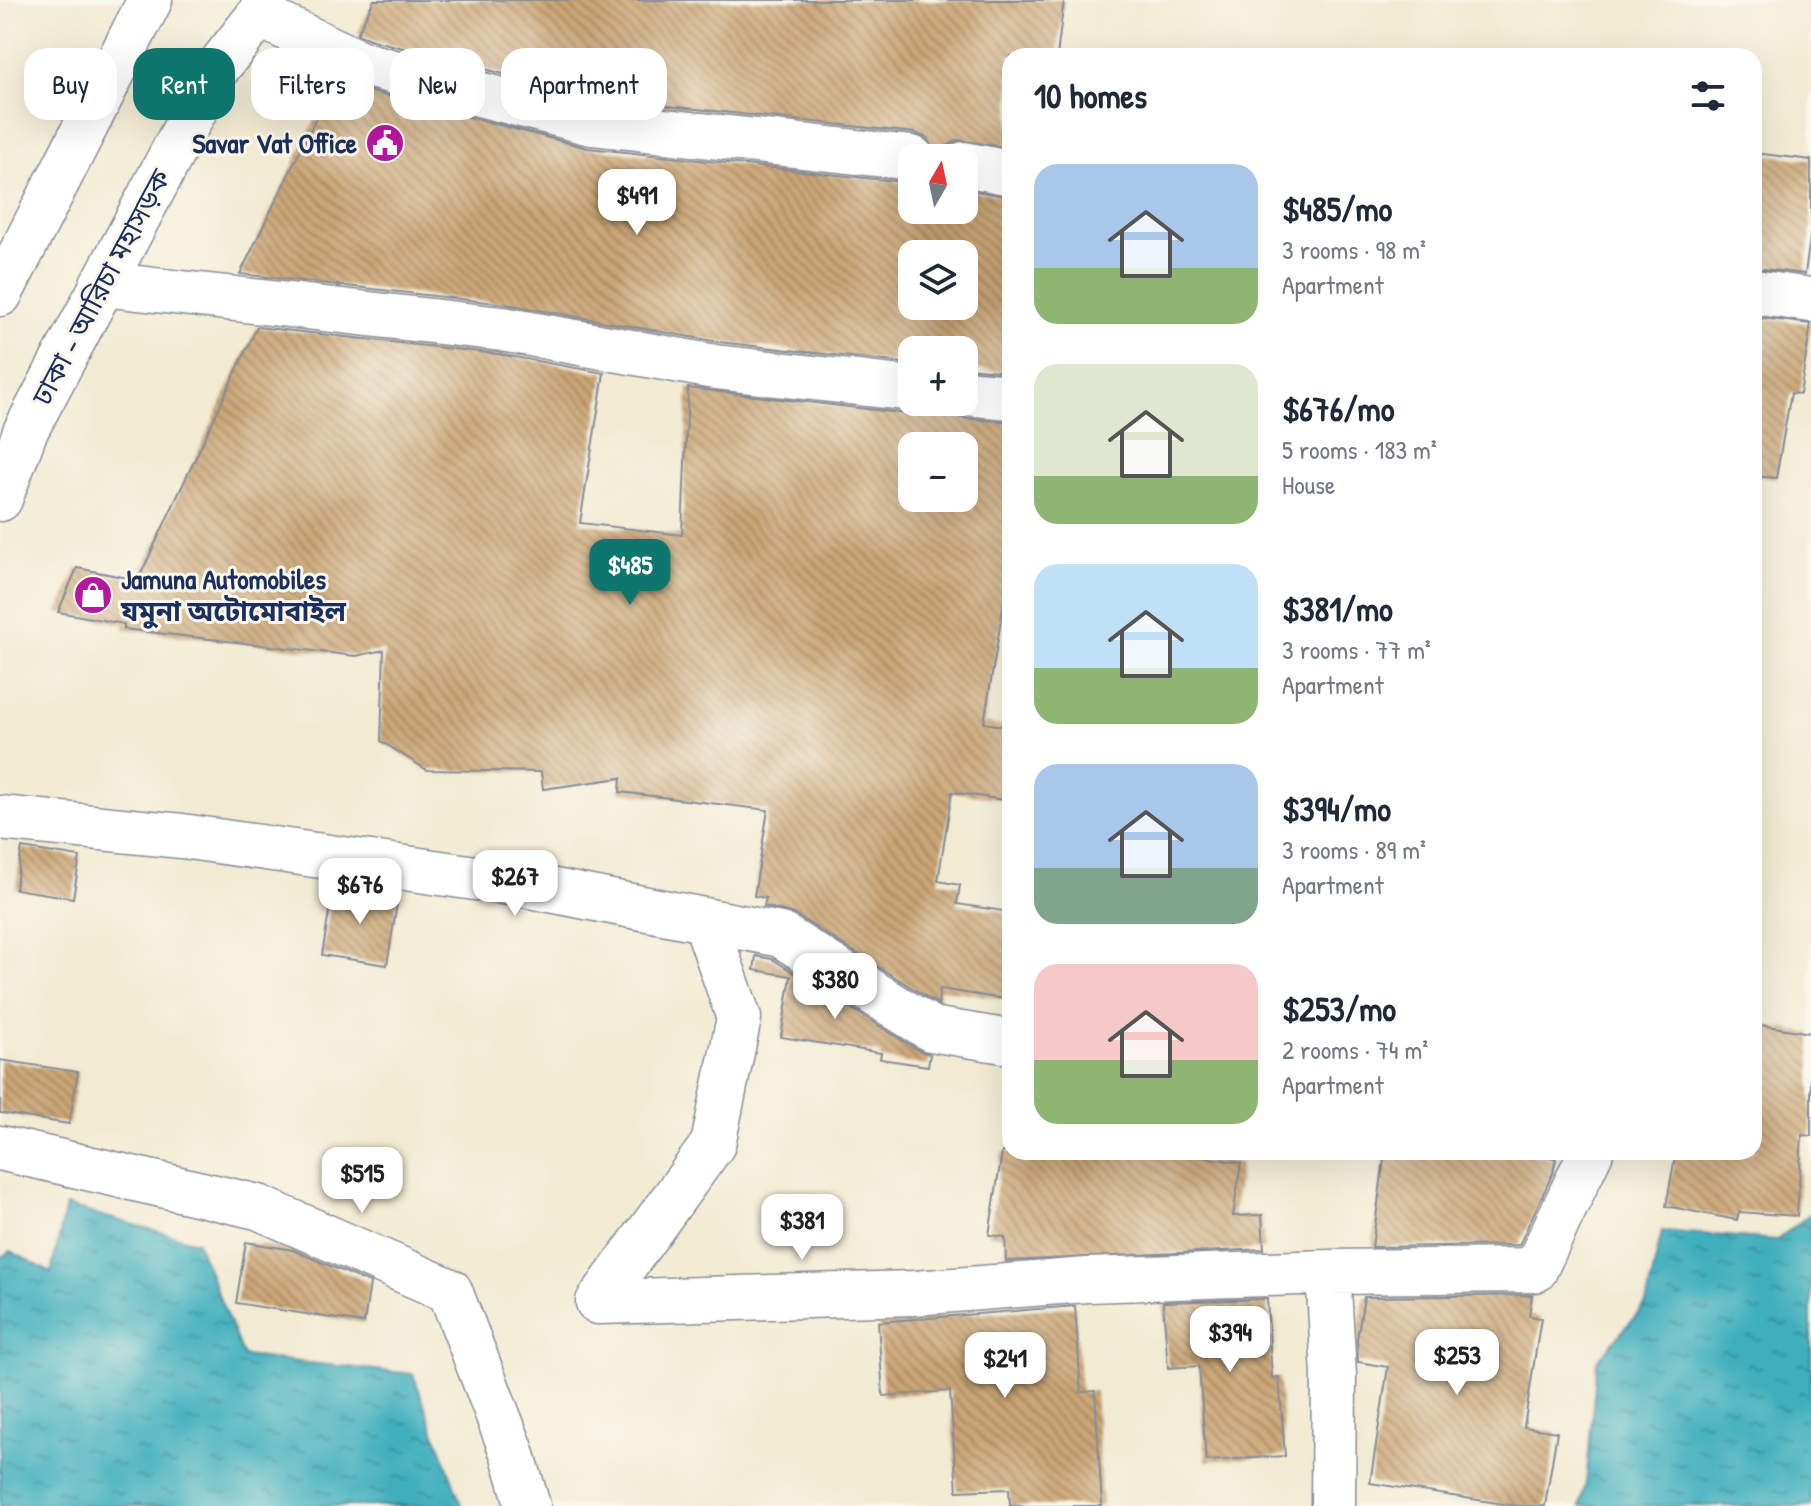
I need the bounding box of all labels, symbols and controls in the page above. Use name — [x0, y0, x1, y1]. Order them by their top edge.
chip: Buy — [24, 48, 117, 120]
chip: Rent — [133, 48, 235, 120]
chip: Filters — [251, 48, 374, 120]
chip: New — [390, 48, 485, 120]
chip: Apartment — [501, 48, 667, 120]
text: 10 homes — [1034, 73, 1147, 119]
icon: filters — [1686, 74, 1730, 118]
public building icon: Savar Vat Office — [364, 122, 406, 164]
place label: Savar Vat Office — [192, 124, 358, 162]
north arrow — [898, 144, 978, 224]
map controls — [898, 144, 978, 512]
street label: ঢাকা - আরিচা মহাসড়ক — [22, 162, 179, 412]
pin: $491 — [590, 169, 684, 237]
text: $491 — [616, 177, 658, 212]
text: $485/mo — [1282, 186, 1392, 232]
icon: home — [1098, 196, 1194, 292]
text: 3 rooms · 98 m² — [1282, 232, 1426, 267]
button: layers — [898, 240, 978, 320]
text: Apartment — [1282, 267, 1384, 302]
button: + — [898, 336, 978, 416]
text: $676/mo — [1282, 386, 1394, 432]
icon: home — [1098, 396, 1194, 492]
button: − — [898, 432, 978, 512]
text: 5 rooms · 183 m² — [1282, 432, 1437, 467]
text: House — [1282, 467, 1335, 502]
pin: $485 — [583, 539, 677, 607]
text: $485 — [607, 547, 653, 582]
place label: Jamuna Automobiles যমুনা অটোমোবাইল — [120, 560, 347, 630]
shop icon: Jamuna Automobiles যমুনা অটোমোবাইল — [72, 574, 114, 616]
text: $381/mo — [1282, 586, 1393, 632]
icon: home — [1098, 596, 1194, 692]
text: 3 rooms · 77 m² — [1282, 632, 1431, 667]
text: Apartment — [1282, 667, 1384, 702]
text: $394/mo — [1282, 786, 1391, 832]
icon: home — [1098, 796, 1194, 892]
text: 3 rooms · 89 m² — [1282, 832, 1426, 867]
pin: $267 — [468, 850, 562, 918]
pin: $676 — [313, 858, 407, 926]
text: $267 — [491, 858, 539, 893]
text: $676 — [337, 866, 383, 901]
text: Apartment — [1282, 867, 1384, 902]
pin: $380 — [788, 953, 882, 1021]
text: $380 — [811, 961, 859, 996]
text: $253/mo — [1282, 986, 1396, 1032]
icon: home — [1098, 996, 1194, 1092]
text: 2 rooms · 74 m² — [1282, 1032, 1428, 1067]
text: Apartment — [1282, 1067, 1384, 1102]
pin: $515 — [315, 1147, 409, 1215]
text: $515 — [340, 1155, 384, 1190]
pin: $381 — [755, 1194, 849, 1262]
text: $381 — [779, 1202, 825, 1237]
pin: $394 — [1183, 1306, 1277, 1374]
text: $394 — [1208, 1314, 1252, 1349]
pin: $253 — [1410, 1329, 1504, 1397]
pin: $241 — [958, 1332, 1052, 1400]
text: $253 — [1433, 1337, 1481, 1372]
text: $241 — [983, 1340, 1027, 1375]

